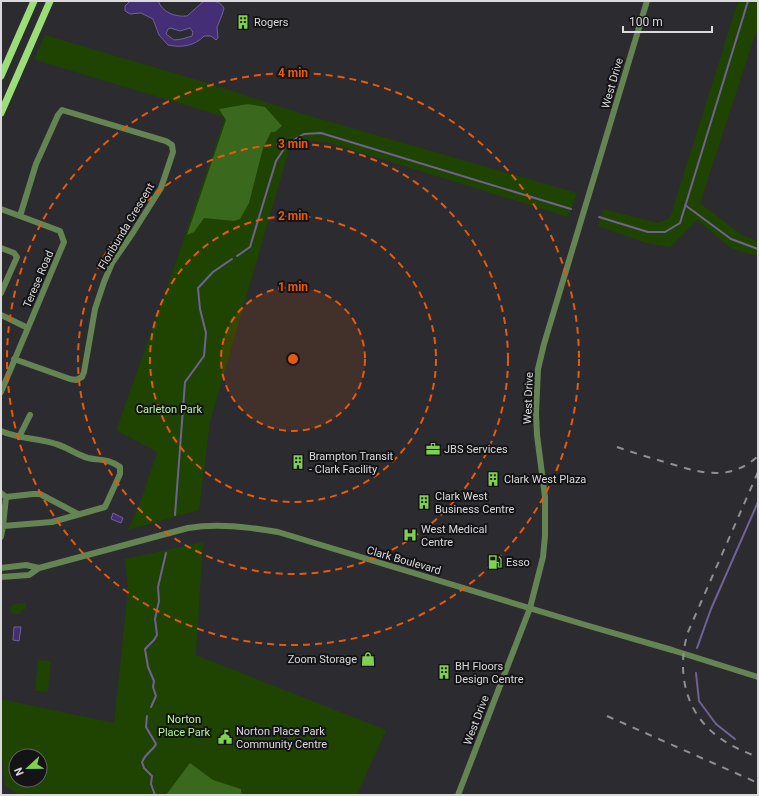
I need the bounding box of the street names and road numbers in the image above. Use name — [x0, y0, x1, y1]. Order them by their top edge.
street label: West Drive — [599, 56, 626, 110]
street label: Floribunda Crescent — [96, 180, 157, 272]
street label: Terese Road — [21, 249, 56, 310]
street label: West Drive — [521, 372, 536, 424]
street label: Clark Boulevard — [365, 544, 442, 577]
street label: West Drive — [461, 693, 492, 747]

